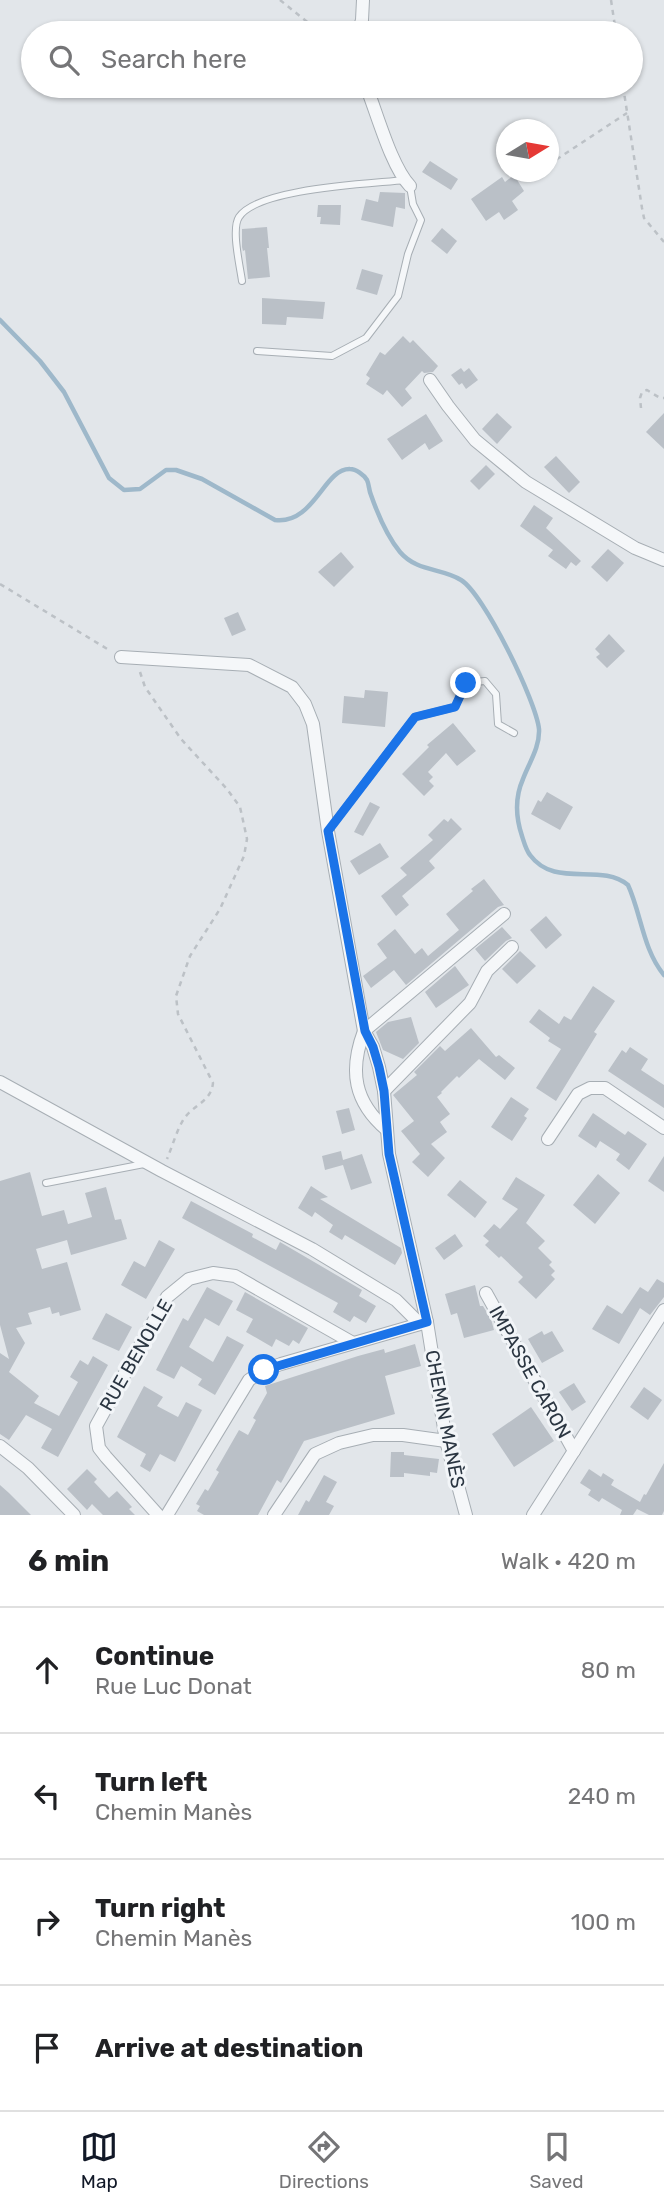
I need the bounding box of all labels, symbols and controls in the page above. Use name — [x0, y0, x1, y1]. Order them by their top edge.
search box — [21, 21, 643, 98]
icon: search — [45, 41, 83, 79]
text: Search here — [101, 44, 247, 75]
north arrow — [496, 119, 559, 182]
route end — [450, 667, 481, 698]
street label: RUE BENOLLE — [95, 1295, 177, 1415]
street label: IMPASSE CARON — [484, 1302, 576, 1442]
street label: CHEMIN MANÈS — [420, 1348, 470, 1490]
route start — [248, 1354, 279, 1385]
text: 6 min — [28, 1543, 109, 1579]
text: Walk · 420 m — [501, 1547, 636, 1575]
text: Continue — [95, 1641, 214, 1672]
icon: ahead — [28, 1651, 66, 1689]
text: 80 m — [581, 1656, 636, 1684]
text: Rue Luc Donat — [95, 1672, 252, 1700]
text: Turn left — [95, 1767, 207, 1798]
icon: left — [28, 1777, 66, 1815]
text: 240 m — [568, 1782, 636, 1810]
text: Chemin Manès — [95, 1798, 252, 1826]
text: Turn right — [95, 1893, 225, 1924]
icon: right — [28, 1903, 66, 1941]
text: 100 m — [571, 1908, 636, 1936]
text: Chemin Manès — [95, 1924, 252, 1952]
icon: arrive — [28, 2029, 66, 2067]
text: Arrive at destination — [95, 2033, 363, 2064]
tab: Map — [80, 2128, 118, 2193]
tab: Directions — [279, 2128, 369, 2193]
tab: Saved — [529, 2128, 584, 2193]

